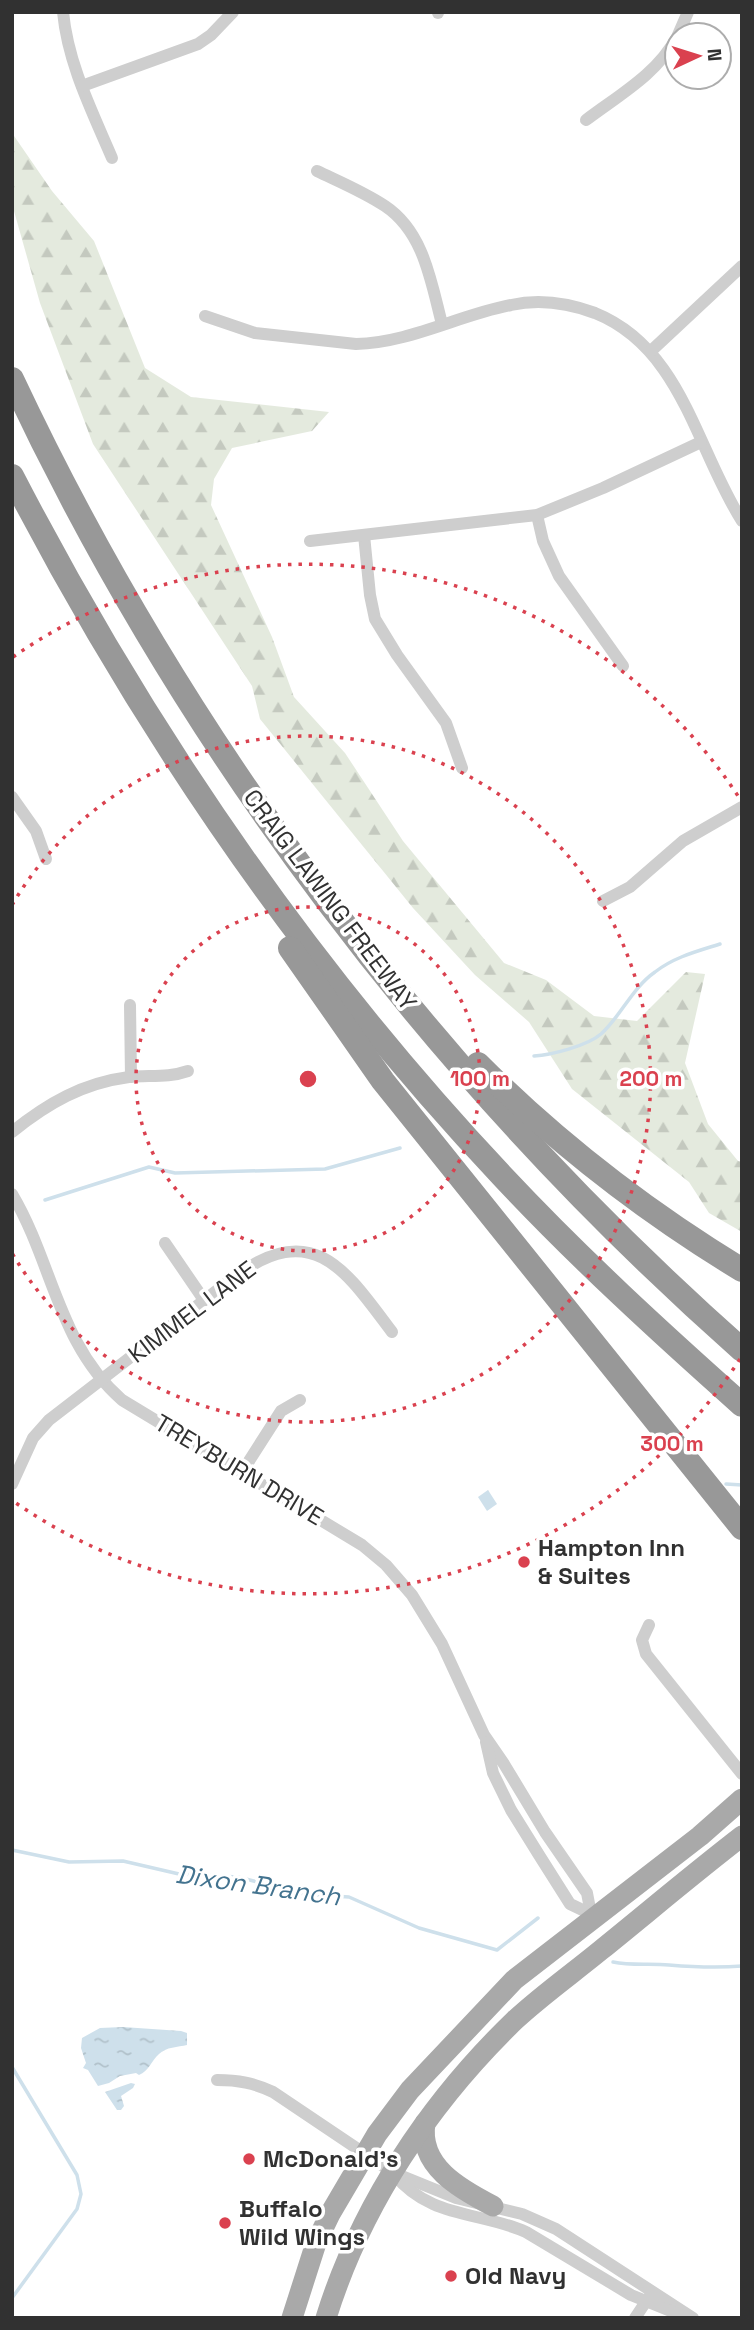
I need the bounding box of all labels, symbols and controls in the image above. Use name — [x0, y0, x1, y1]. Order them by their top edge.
north arrow — [663, 21, 733, 91]
text: N — [702, 48, 727, 62]
street label: CRAIG LAWING FREEWAY — [237, 783, 424, 1017]
text: 100 m — [450, 1065, 510, 1092]
text: 200 m — [620, 1065, 682, 1092]
centre of rings — [296, 1067, 320, 1091]
street label: KIMMEL LANE — [122, 1254, 262, 1370]
street label: TREYBURN DRIVE — [149, 1407, 329, 1532]
text: 300 m — [640, 1430, 704, 1457]
place label: Hampton Inn & Suites — [538, 1532, 685, 1591]
marker: Hampton Inn & Suites — [516, 1554, 532, 1570]
water label: Dixon Branch — [174, 1857, 343, 1914]
place label: McDonald's — [263, 2143, 399, 2174]
marker: McDonald's — [241, 2151, 257, 2167]
place label: Buffalo Wild Wings — [239, 2193, 365, 2252]
marker: Buffalo Wild Wings — [217, 2215, 233, 2231]
place label: Old Navy — [465, 2260, 566, 2291]
marker: Old Navy — [443, 2268, 459, 2284]

